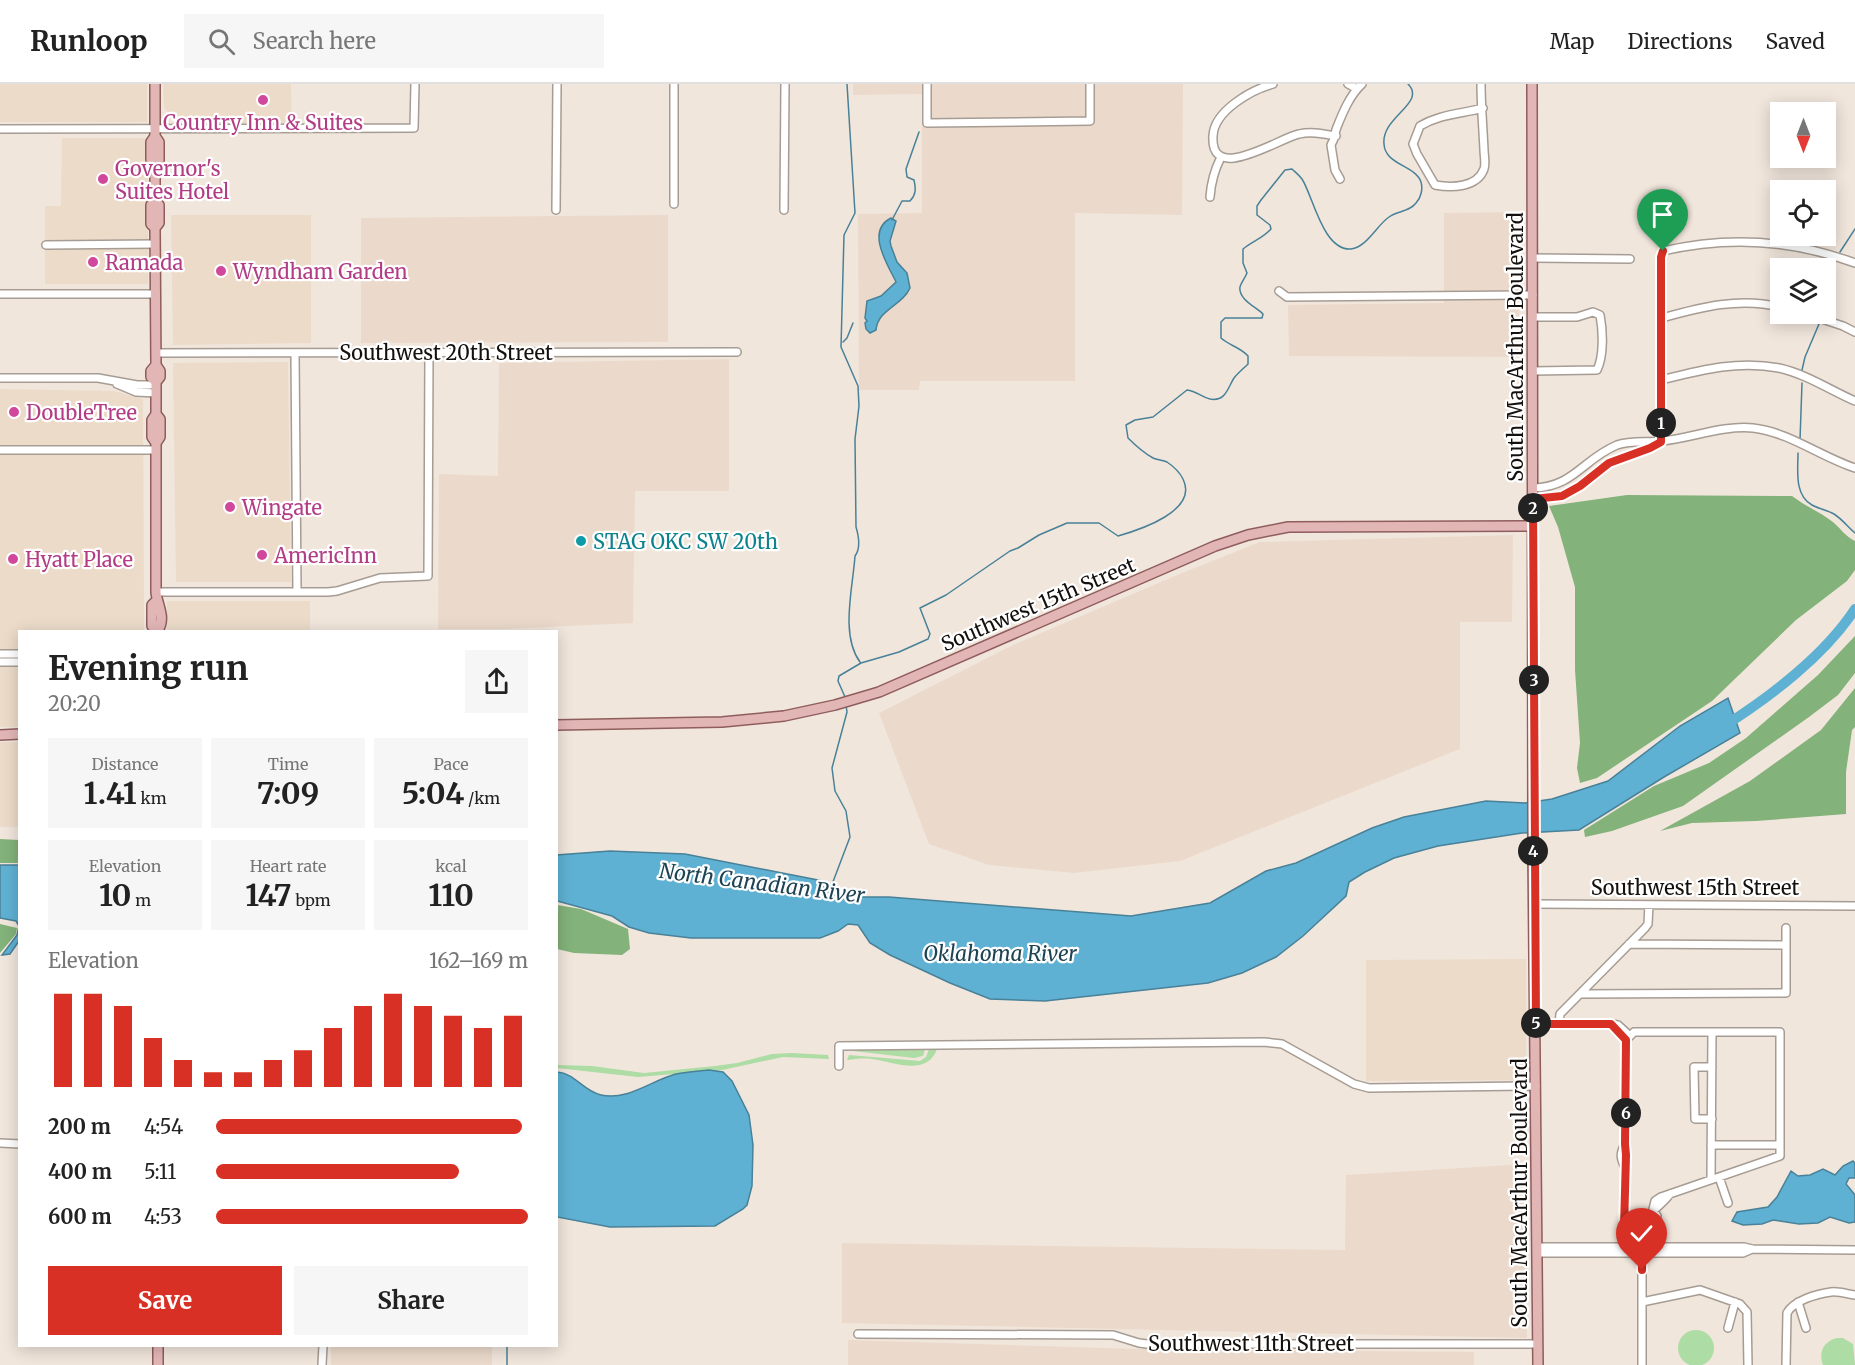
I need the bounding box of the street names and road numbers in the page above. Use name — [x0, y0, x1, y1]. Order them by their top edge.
street label: South MacArthur Boulevard — [1503, 212, 1528, 482]
street label: Southwest 20th Street — [339, 340, 553, 365]
street label: Southwest 15th Street — [937, 552, 1139, 656]
street label: Southwest 15th Street — [1591, 875, 1800, 900]
street label: South MacArthur Boulevard — [1507, 1058, 1532, 1328]
street label: Southwest 11th Street — [1148, 1331, 1354, 1356]

